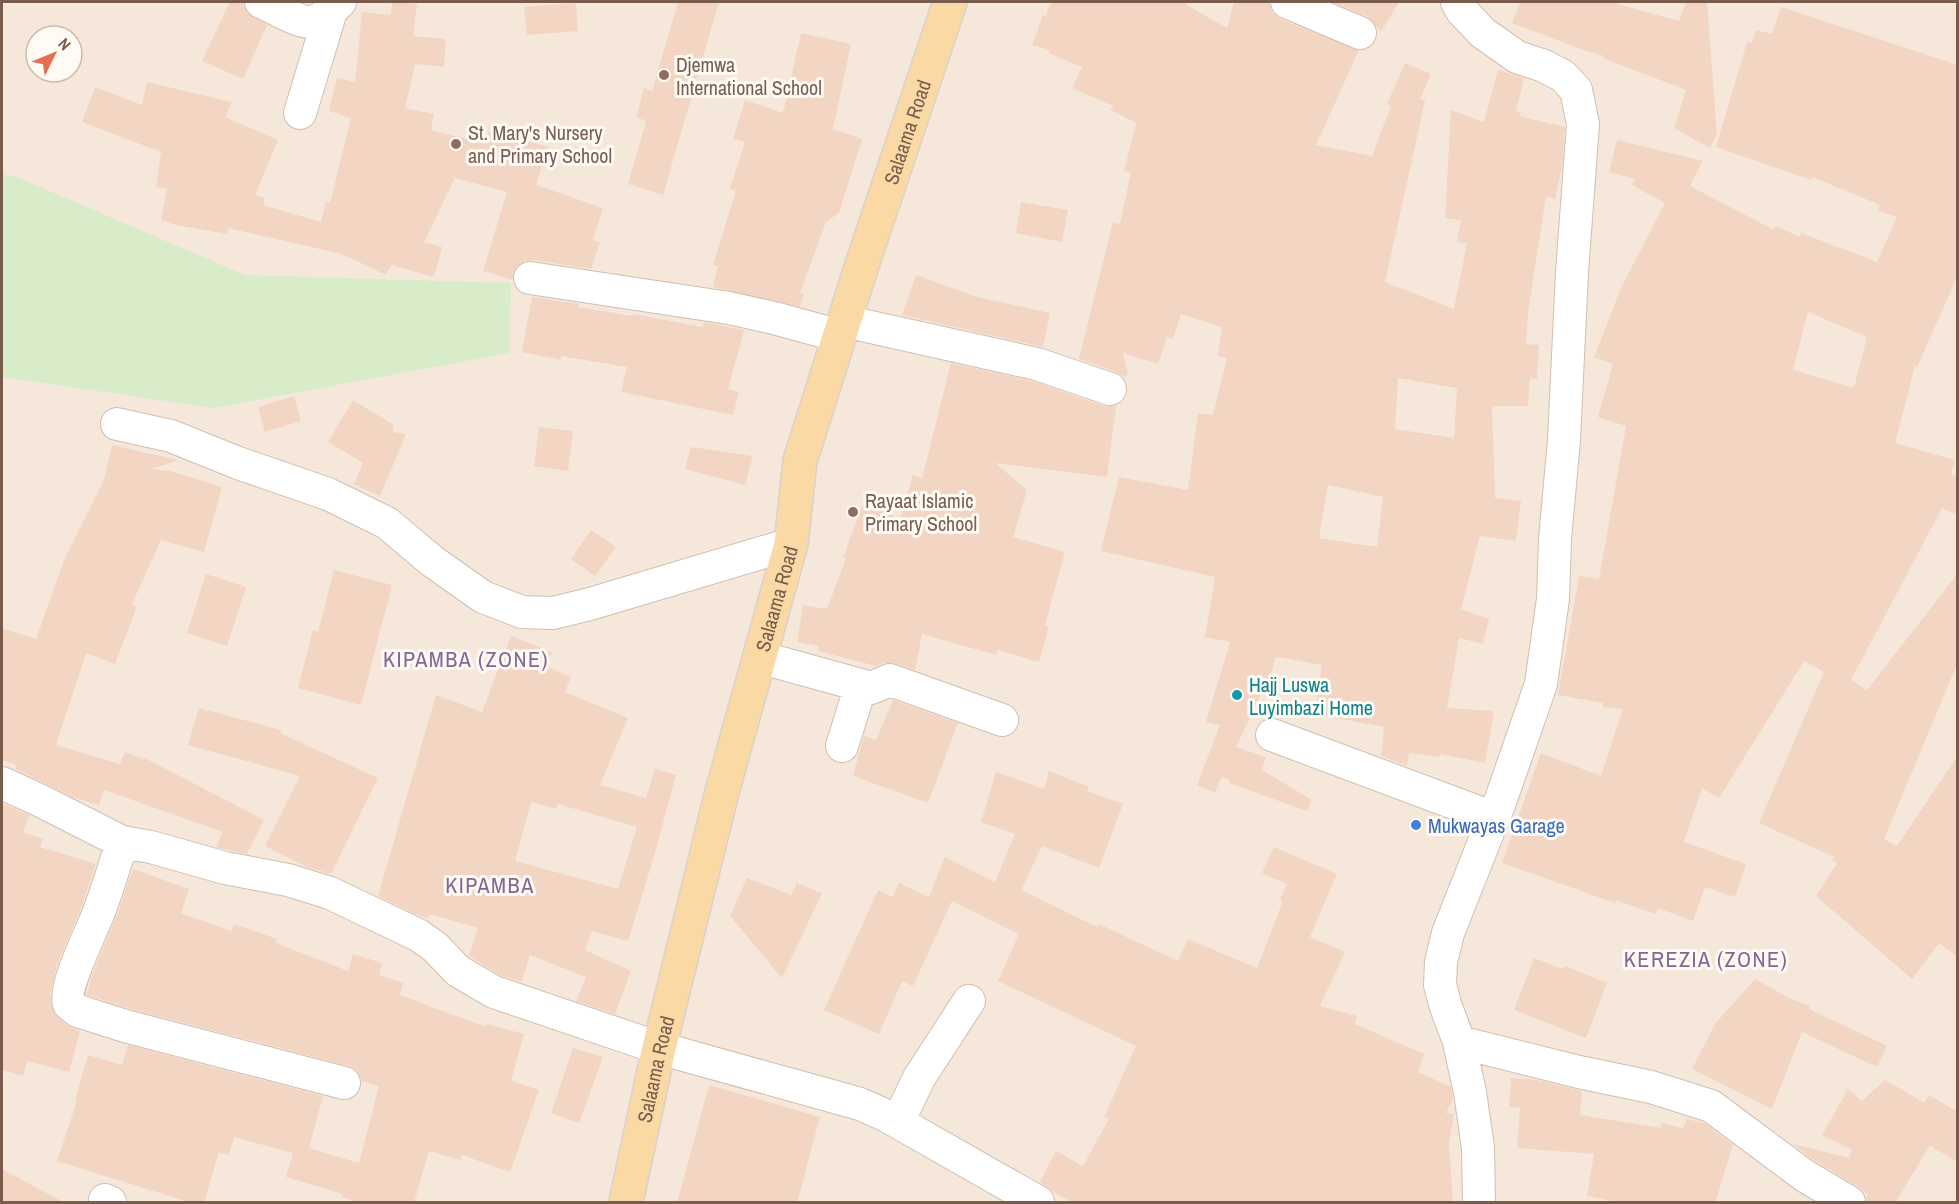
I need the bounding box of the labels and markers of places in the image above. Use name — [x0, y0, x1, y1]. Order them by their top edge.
place label: Djemwa International School — [676, 51, 822, 101]
marker: Djemwa International School — [657, 68, 671, 82]
place label: St. Mary's Nursery and Primary School — [468, 119, 612, 169]
marker: St. Mary's Nursery and Primary School — [449, 137, 463, 151]
place label: Rayaat Islamic Primary School — [865, 487, 977, 537]
marker: Rayaat Islamic Primary School — [846, 505, 860, 519]
place label: Hajj Luswa Luyimbazi Home — [1249, 671, 1373, 721]
marker: Hajj Luswa Luyimbazi Home — [1230, 688, 1244, 702]
place label: Mukwayas Garage — [1428, 812, 1565, 839]
marker: Mukwayas Garage — [1409, 818, 1423, 832]

